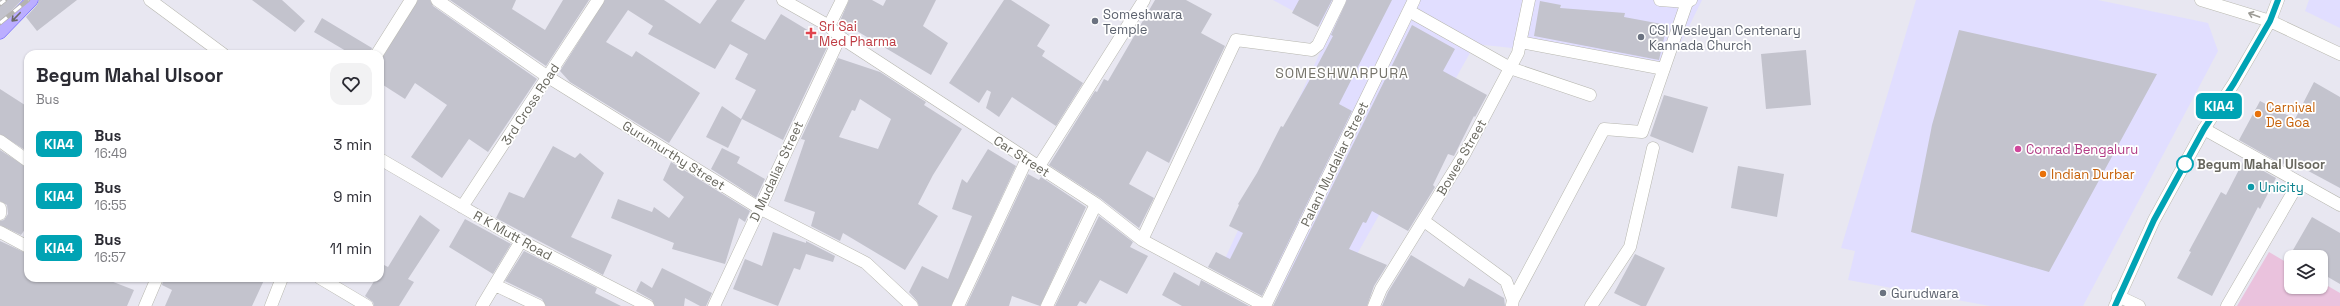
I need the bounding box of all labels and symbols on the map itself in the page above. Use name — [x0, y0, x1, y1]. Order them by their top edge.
place label: Someshwara Temple — [1103, 6, 1183, 38]
one-way arrow — [12, 11, 21, 21]
one-way arrow — [2249, 11, 2261, 19]
marker: Someshwara Temple — [1090, 16, 1100, 26]
place label: Sri Sai Med Pharma — [819, 18, 897, 50]
place label: CSI Wesleyan Centenary Kannada Church — [1649, 22, 1801, 54]
marker: Sri Sai Med Pharma — [806, 28, 816, 38]
marker: CSI Wesleyan Centenary Kannada Church — [1636, 32, 1646, 42]
street label: 3rd Cross Road — [498, 60, 563, 148]
district label: SOMESHWARPURA — [1275, 64, 1409, 82]
line badge: KIA4 — [2191, 93, 2247, 119]
street label: Palani Mudaliar Street — [1297, 99, 1372, 230]
place label: Carnival De Goa — [2266, 99, 2315, 131]
marker: Carnival De Goa — [2253, 109, 2263, 119]
street label: Bowee Street — [1433, 116, 1490, 198]
street label: Gurumurthy Street — [619, 117, 728, 194]
street label: D Mudaliar Street — [746, 118, 807, 224]
street label: Car Street — [990, 132, 1053, 181]
place label: Conrad Bengaluru — [2026, 141, 2138, 158]
marker: Conrad Bengaluru — [2013, 144, 2023, 154]
marker: Begum Mahal Ulsoor — [2176, 155, 2194, 173]
place label: Begum Mahal Ulsoor — [2197, 156, 2325, 173]
place label: Indian Durbar — [2051, 166, 2135, 183]
marker: Indian Durbar — [2038, 169, 2048, 179]
place label: Unicity — [2259, 179, 2304, 196]
marker: Unicity — [2246, 182, 2256, 192]
street label: R K Mutt Road — [470, 207, 555, 264]
place label: Gurudwara — [1891, 285, 1959, 302]
marker: Gurudwara — [1878, 288, 1888, 298]

